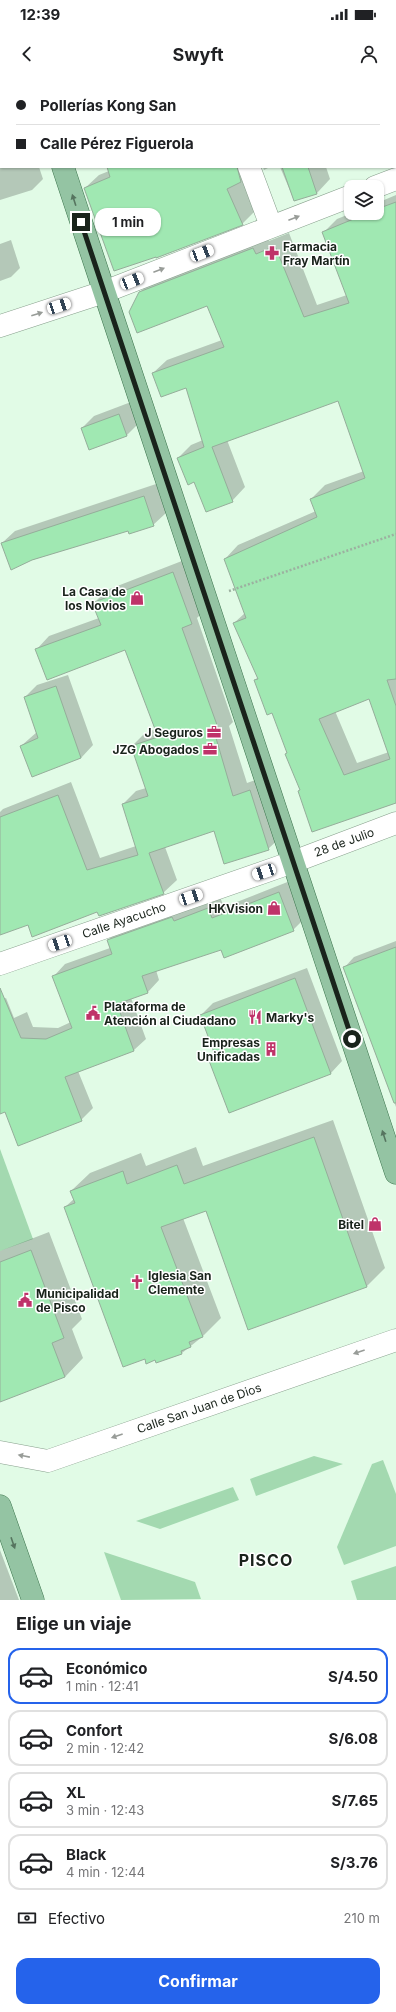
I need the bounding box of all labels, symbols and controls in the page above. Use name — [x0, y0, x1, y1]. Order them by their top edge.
text: 12:39 — [20, 5, 60, 24]
icon: back — [16, 43, 38, 65]
icon: person — [358, 43, 380, 65]
text: Swyft — [172, 44, 224, 65]
text: Pollerías Kong San — [40, 96, 176, 115]
text: Calle Pérez Figuerola — [40, 134, 194, 153]
map controls — [344, 180, 384, 220]
button: layers — [344, 180, 384, 220]
one-way arrow — [70, 194, 76, 206]
callout: 1 min — [95, 208, 161, 236]
route end — [72, 213, 90, 231]
text: 1 min — [112, 214, 144, 230]
one-way arrow — [288, 214, 300, 220]
place label: Farmacia Fray Martín — [283, 239, 350, 268]
car — [189, 243, 215, 263]
pharmacy icon: Farmacia Fray Martín — [264, 245, 280, 261]
one-way arrow — [154, 267, 165, 273]
car — [119, 271, 145, 291]
car — [46, 297, 72, 315]
one-way arrow — [31, 311, 43, 317]
place label: La Casa de los Novios — [62, 584, 126, 613]
shop icon: La Casa de los Novios — [129, 590, 145, 606]
office icon: J Seguros — [206, 724, 222, 740]
place label: J Seguros — [144, 725, 203, 740]
office icon: JZG Abogados — [202, 741, 218, 757]
place label: JZG Abogados — [112, 742, 199, 757]
street label: 28 de Julio — [312, 824, 376, 860]
car — [251, 862, 277, 882]
car — [178, 887, 204, 907]
street label: Calle Ayacucho — [80, 899, 168, 941]
shop icon: HKVision — [266, 900, 282, 916]
place label: HKVision — [208, 901, 263, 916]
car — [47, 933, 73, 953]
place label: Plataforma de Atención al Ciudadano — [104, 999, 236, 1028]
public building icon: Plataforma de Atención al Ciudadano — [85, 1005, 101, 1021]
restaurant icon: Marky's — [247, 1009, 263, 1025]
place label: Marky's — [266, 1010, 314, 1025]
route start — [343, 1030, 361, 1048]
place label: Empresas Unificadas — [197, 1035, 260, 1064]
building icon: Empresas Unificadas — [263, 1041, 279, 1057]
one-way arrow — [381, 1129, 387, 1141]
shop icon: Bitel — [367, 1216, 383, 1232]
place label: Bitel — [338, 1217, 364, 1232]
place label: Iglesia San Clemente — [148, 1268, 211, 1297]
church icon: Iglesia San Clemente — [129, 1274, 145, 1290]
place label: Municipalidad de Pisco — [36, 1286, 119, 1315]
public building icon: Municipalidad de Pisco — [17, 1292, 33, 1308]
one-way arrow — [353, 1350, 365, 1356]
street label: Calle San Juan de Dios — [135, 1380, 263, 1436]
one-way arrow — [111, 1434, 123, 1440]
one-way arrow — [18, 1453, 30, 1459]
one-way arrow — [10, 1537, 16, 1549]
district label: PISCO — [239, 1550, 293, 1570]
text: Elige un viaje — [16, 1613, 131, 1634]
icon: car — [18, 1658, 54, 1694]
text: Económico — [66, 1659, 147, 1678]
text: S/4.50 — [328, 1667, 378, 1686]
text: 1 min · 12:41 — [66, 1678, 139, 1694]
icon: car — [18, 1720, 54, 1756]
text: Confort — [66, 1721, 122, 1740]
text: S/6.08 — [329, 1729, 378, 1748]
text: 2 min · 12:42 — [66, 1740, 144, 1756]
icon: car — [18, 1782, 54, 1818]
text: XL — [66, 1783, 86, 1802]
text: S/7.65 — [332, 1791, 378, 1810]
text: 3 min · 12:43 — [66, 1802, 144, 1818]
icon: car — [18, 1844, 54, 1880]
text: Black — [66, 1845, 106, 1864]
text: S/3.76 — [330, 1853, 378, 1872]
text: 4 min · 12:44 — [66, 1864, 145, 1880]
icon: cash — [16, 1907, 38, 1929]
text: Efectivo — [48, 1909, 105, 1928]
text: 210 m — [344, 1910, 380, 1926]
button: Confirmar — [16, 1958, 380, 2004]

